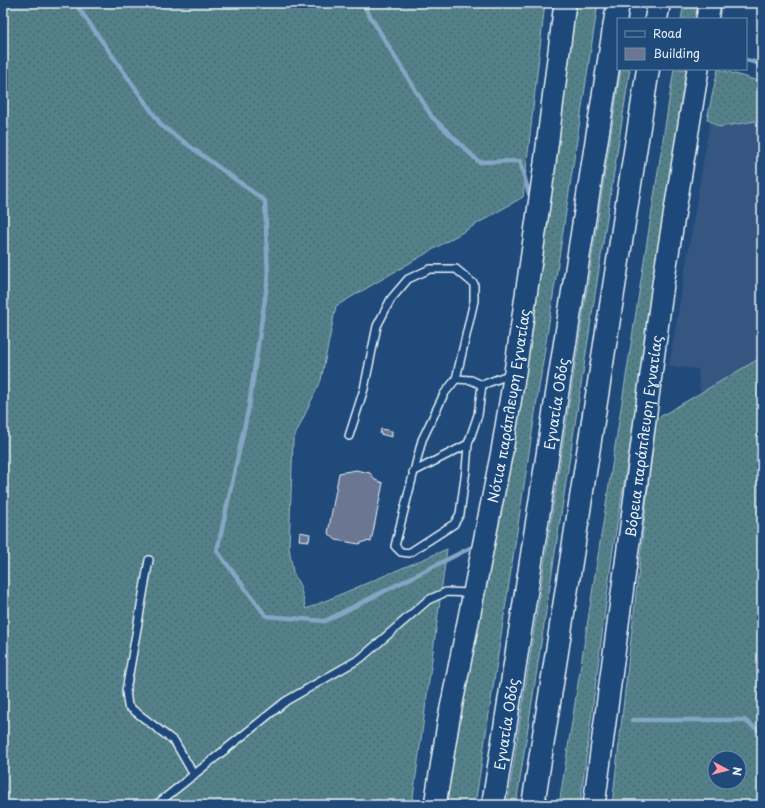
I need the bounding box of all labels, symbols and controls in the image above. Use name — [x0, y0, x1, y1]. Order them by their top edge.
legend — [617, 18, 747, 70]
text: Road — [653, 24, 682, 42]
text: Building — [653, 44, 700, 62]
street label: Νότια παράπλευρη Εγνατίας — [481, 307, 534, 505]
street label: Βόρεια παράπλευρη Εγνατίας — [619, 334, 667, 539]
street label: Εγνατία Οδός — [538, 356, 573, 451]
street label: Εγνατία Οδός — [488, 677, 523, 771]
north arrow — [707, 750, 747, 790]
text: N — [728, 766, 746, 777]

